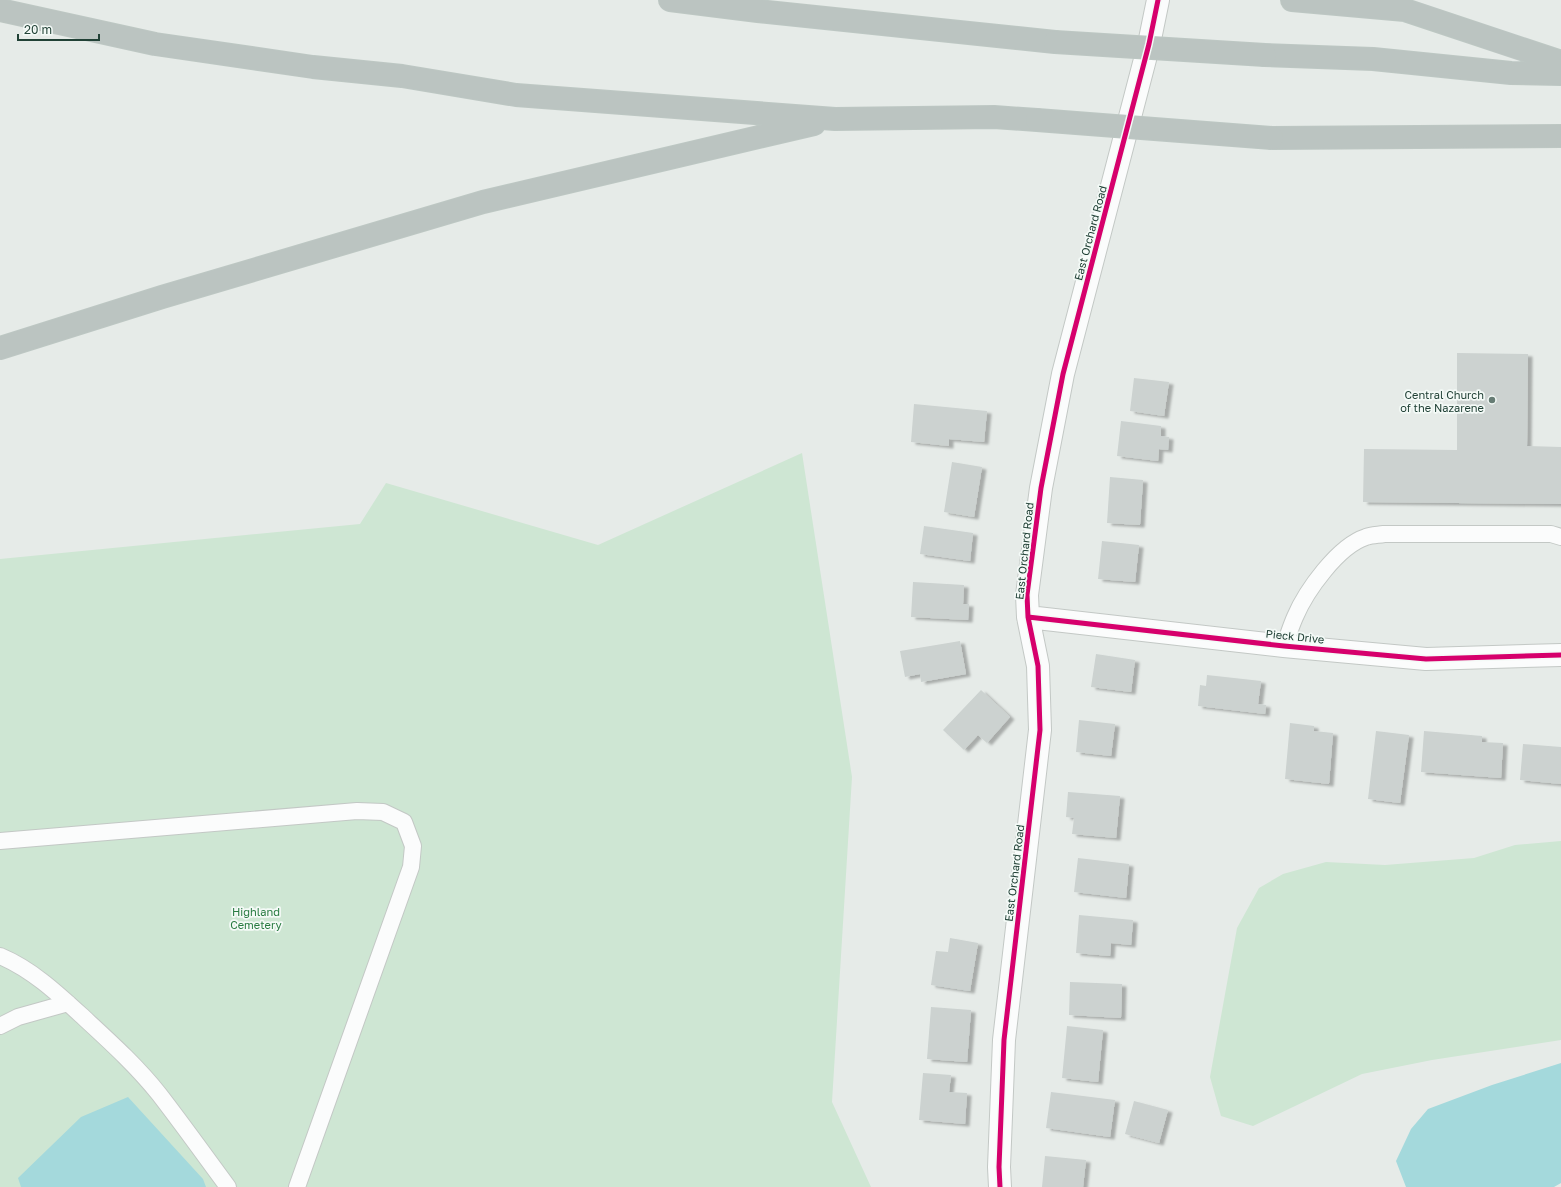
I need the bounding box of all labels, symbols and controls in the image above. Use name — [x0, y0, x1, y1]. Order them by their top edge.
scale bar — [18, 16, 99, 42]
text: 20 m — [24, 22, 52, 37]
street label: East Orchard Road — [1071, 184, 1109, 282]
place label: Central Church of the Nazarene — [1400, 388, 1484, 414]
marker: Central Church of the Nazarene — [1487, 395, 1497, 405]
street label: East Orchard Road — [1012, 502, 1036, 600]
street label: Pieck Drive — [1265, 626, 1325, 646]
street label: East Orchard Road — [1002, 824, 1026, 922]
park label: Highland Cemetery — [230, 905, 282, 931]

